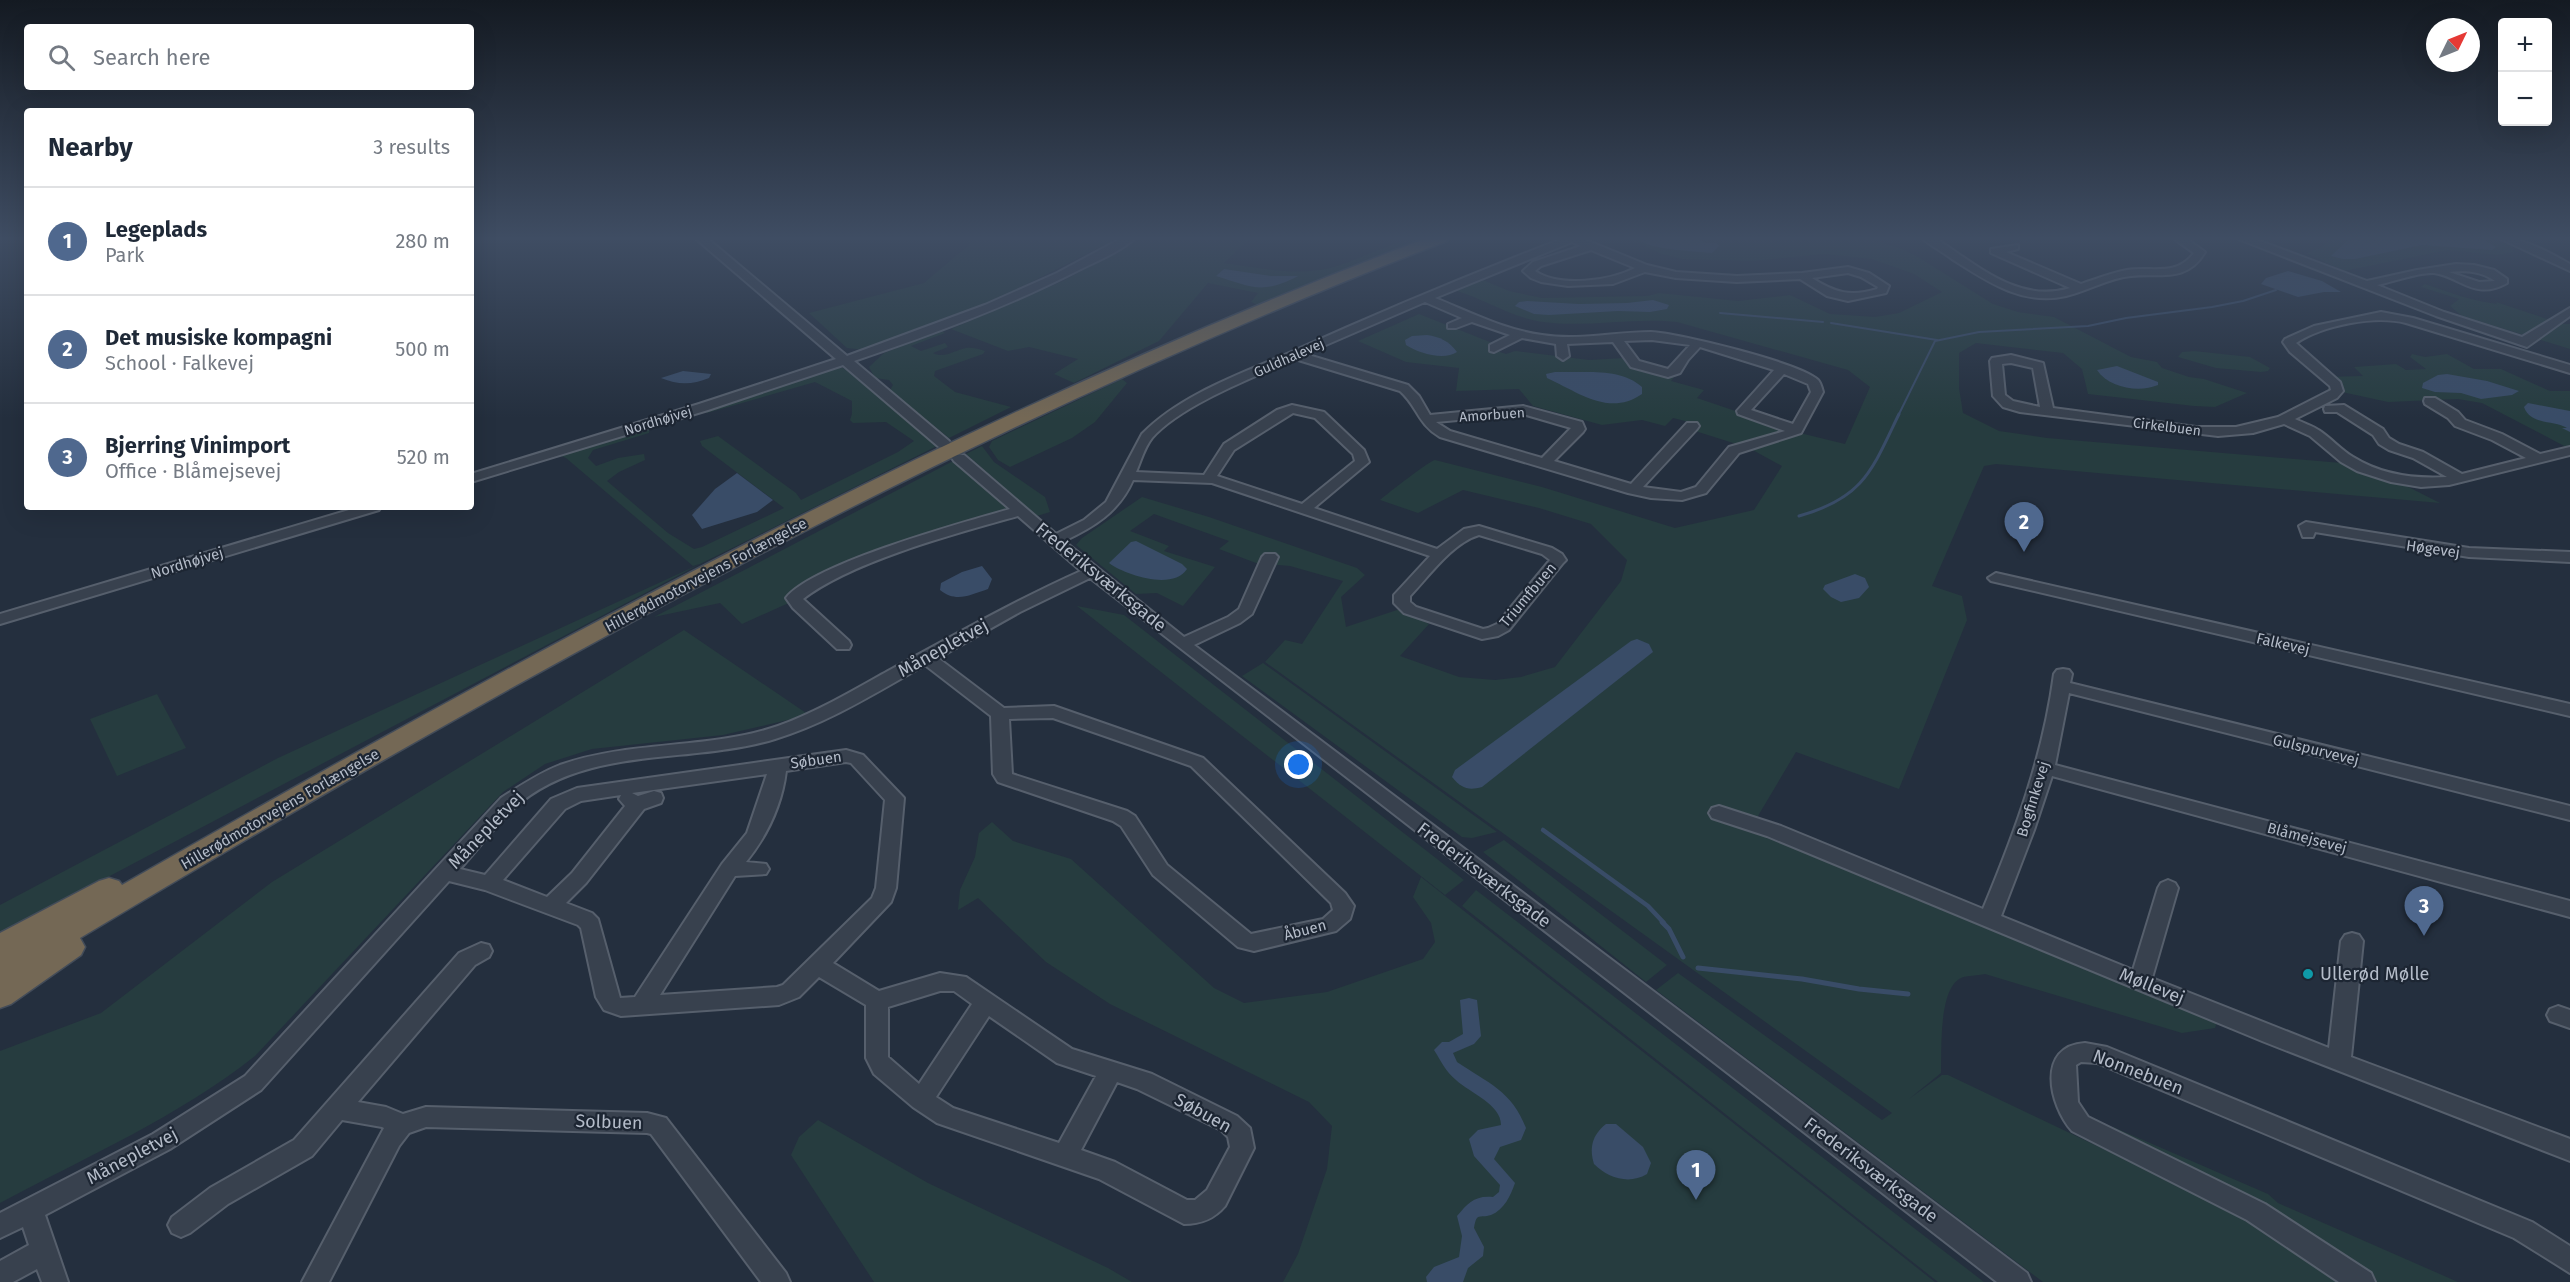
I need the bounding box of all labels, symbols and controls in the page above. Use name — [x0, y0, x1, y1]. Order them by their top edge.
north arrow — [2426, 18, 2480, 72]
map controls — [2498, 18, 2552, 126]
button: + — [2498, 18, 2552, 72]
search box — [24, 24, 474, 90]
icon: search — [45, 41, 78, 74]
text: Search here — [93, 44, 211, 71]
button: − — [2498, 72, 2552, 126]
text: Nearby — [48, 132, 133, 163]
text: 3 results — [373, 135, 450, 159]
text: Legeplads — [105, 216, 207, 243]
text: 1 — [63, 229, 72, 253]
text: 280 m — [395, 229, 450, 253]
text: Park — [105, 243, 144, 267]
text: Det musiske kompagni — [105, 324, 332, 351]
street label: Guldhalevej — [1251, 335, 1327, 381]
text: 2 — [62, 337, 73, 361]
text: 500 m — [395, 337, 450, 361]
text: School · Falkevej — [105, 351, 254, 375]
street label: Nordhøjvej — [622, 403, 694, 439]
street label: Amorbuen — [1459, 404, 1525, 426]
street label: Cirkelbuen — [2132, 414, 2202, 440]
text: Bjerring Vinimport — [105, 432, 290, 459]
text: 3 — [62, 445, 73, 469]
text: 520 m — [397, 445, 450, 469]
text: Office · Blåmejsevej — [105, 459, 281, 483]
pin: 2 — [2004, 502, 2044, 552]
street label: Hillerødmotorvejens Forlængelse — [602, 514, 810, 636]
street label: Frederiksværksgade — [1031, 517, 1171, 637]
street label: Høgevej — [2405, 536, 2461, 562]
street label: Nordhøjvej — [149, 543, 225, 583]
street label: Triumfbuen — [1496, 559, 1560, 631]
street label: Månepletvej — [894, 614, 992, 682]
street label: Falkevej — [2255, 629, 2311, 659]
street label: Gulspurvevej — [2271, 731, 2361, 769]
street label: Hillerødmotorvejens Forlængelse — [178, 745, 382, 873]
street label: Søbuen — [789, 748, 843, 772]
your location — [1284, 750, 1313, 779]
street label: Bogfinkevej — [2013, 759, 2053, 839]
street label: Månepletvej — [443, 786, 529, 874]
street label: Frederiksværksgade — [1413, 817, 1555, 933]
street label: Blåmejsevej — [2265, 819, 2349, 857]
pin: 3 — [2404, 886, 2444, 936]
street label: Åbuen — [1282, 916, 1328, 944]
street label: Møllevej — [2116, 963, 2188, 1009]
place label: Ullerød Mølle — [2320, 963, 2429, 985]
marker: Ullerød Mølle — [2301, 967, 2315, 981]
street label: Nonnebuen — [2090, 1045, 2186, 1099]
street label: Søbuen — [1171, 1088, 1235, 1138]
street label: Solbuen — [575, 1110, 643, 1134]
street label: Frederiksværksgade — [1800, 1112, 1942, 1228]
street label: Månepletvej — [83, 1123, 181, 1189]
pin: 1 — [1676, 1150, 1716, 1200]

